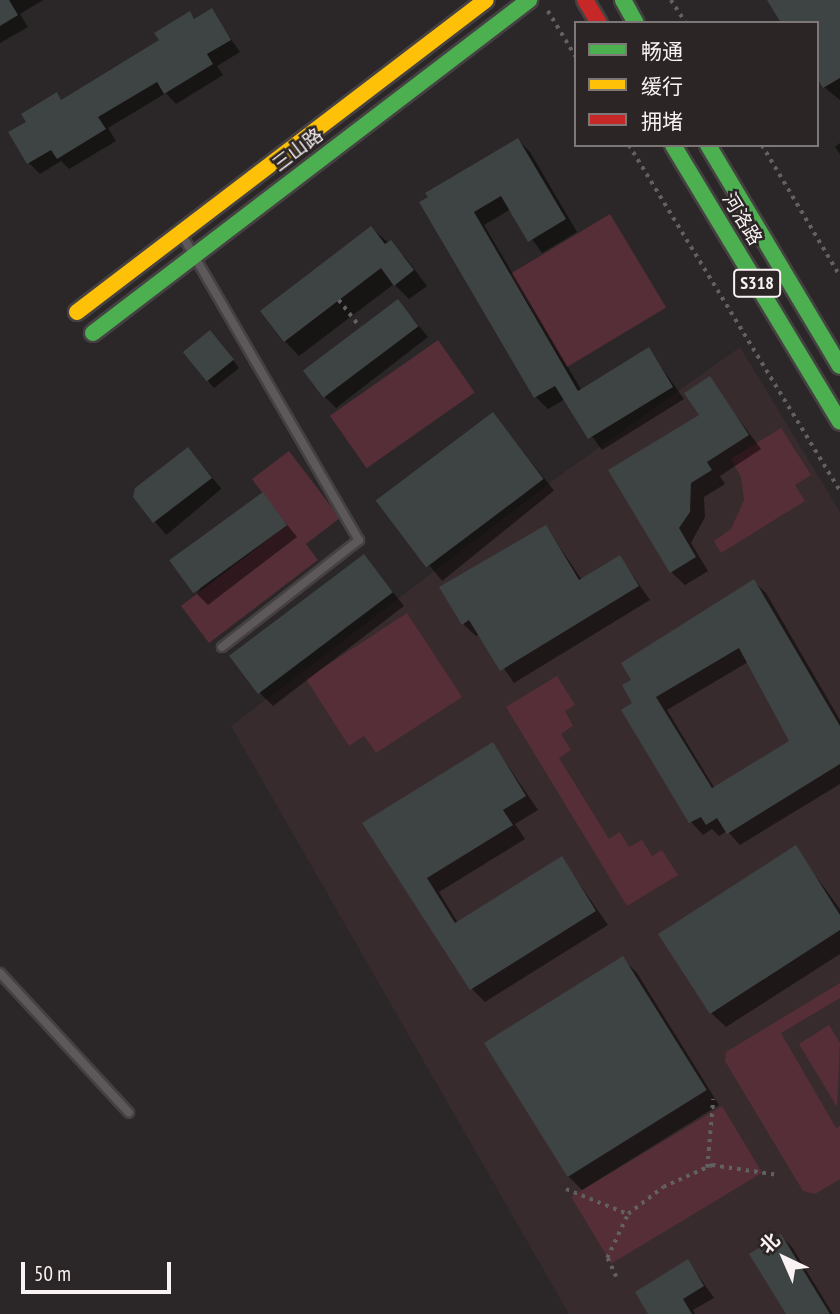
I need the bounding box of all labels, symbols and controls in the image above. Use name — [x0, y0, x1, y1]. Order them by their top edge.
legend — [574, 21, 819, 147]
text: 畅通 — [641, 38, 683, 65]
text: 缓行 — [641, 73, 683, 100]
text: 拥堵 — [641, 108, 683, 135]
street label: 三山路 — [268, 124, 328, 176]
street label: 河洛路 — [718, 189, 766, 249]
road number: S318 — [732, 268, 782, 298]
north arrow — [749, 1223, 819, 1293]
text: 北 — [754, 1228, 785, 1258]
scale bar — [24, 1248, 175, 1292]
text: 50 m — [34, 1260, 71, 1287]

